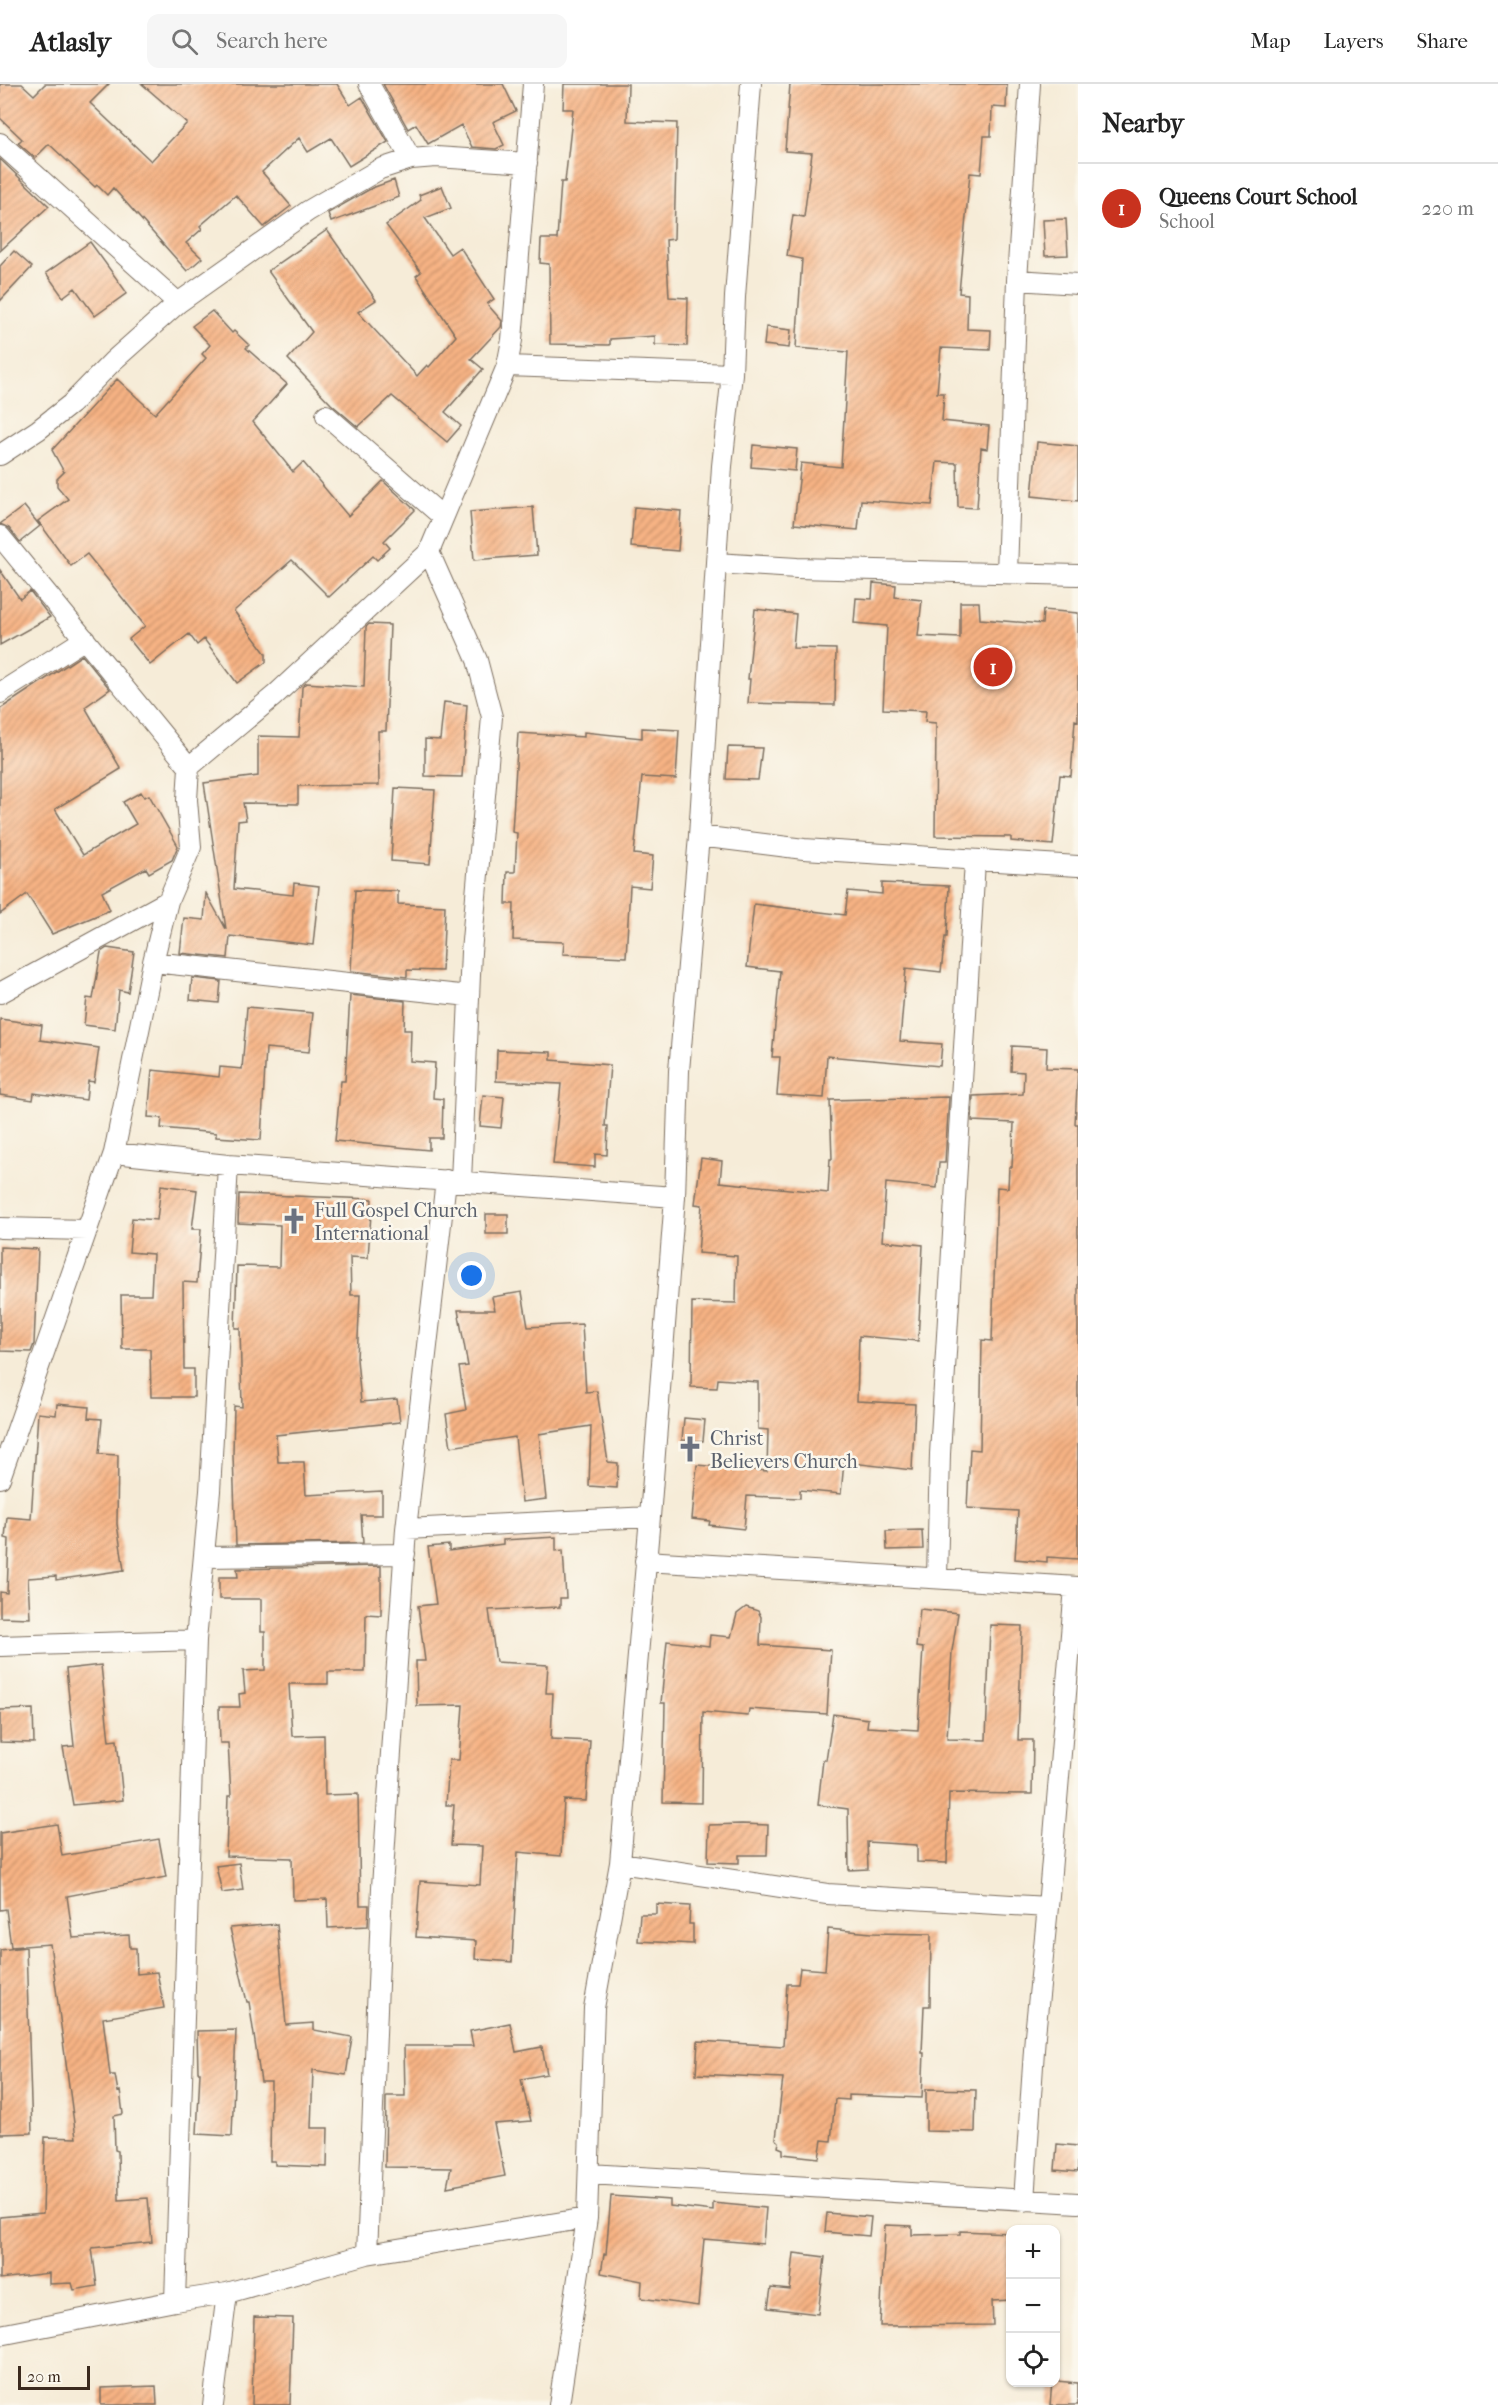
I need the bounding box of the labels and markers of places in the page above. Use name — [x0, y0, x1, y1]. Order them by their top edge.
pin: 1 — [974, 644, 1012, 690]
place label: Full Gospel Church International — [314, 1199, 478, 1245]
church icon: Full Gospel Church International — [279, 1206, 309, 1236]
place label: Christ Believers Church — [710, 1427, 858, 1473]
church icon: Christ Believers Church — [675, 1434, 705, 1464]

